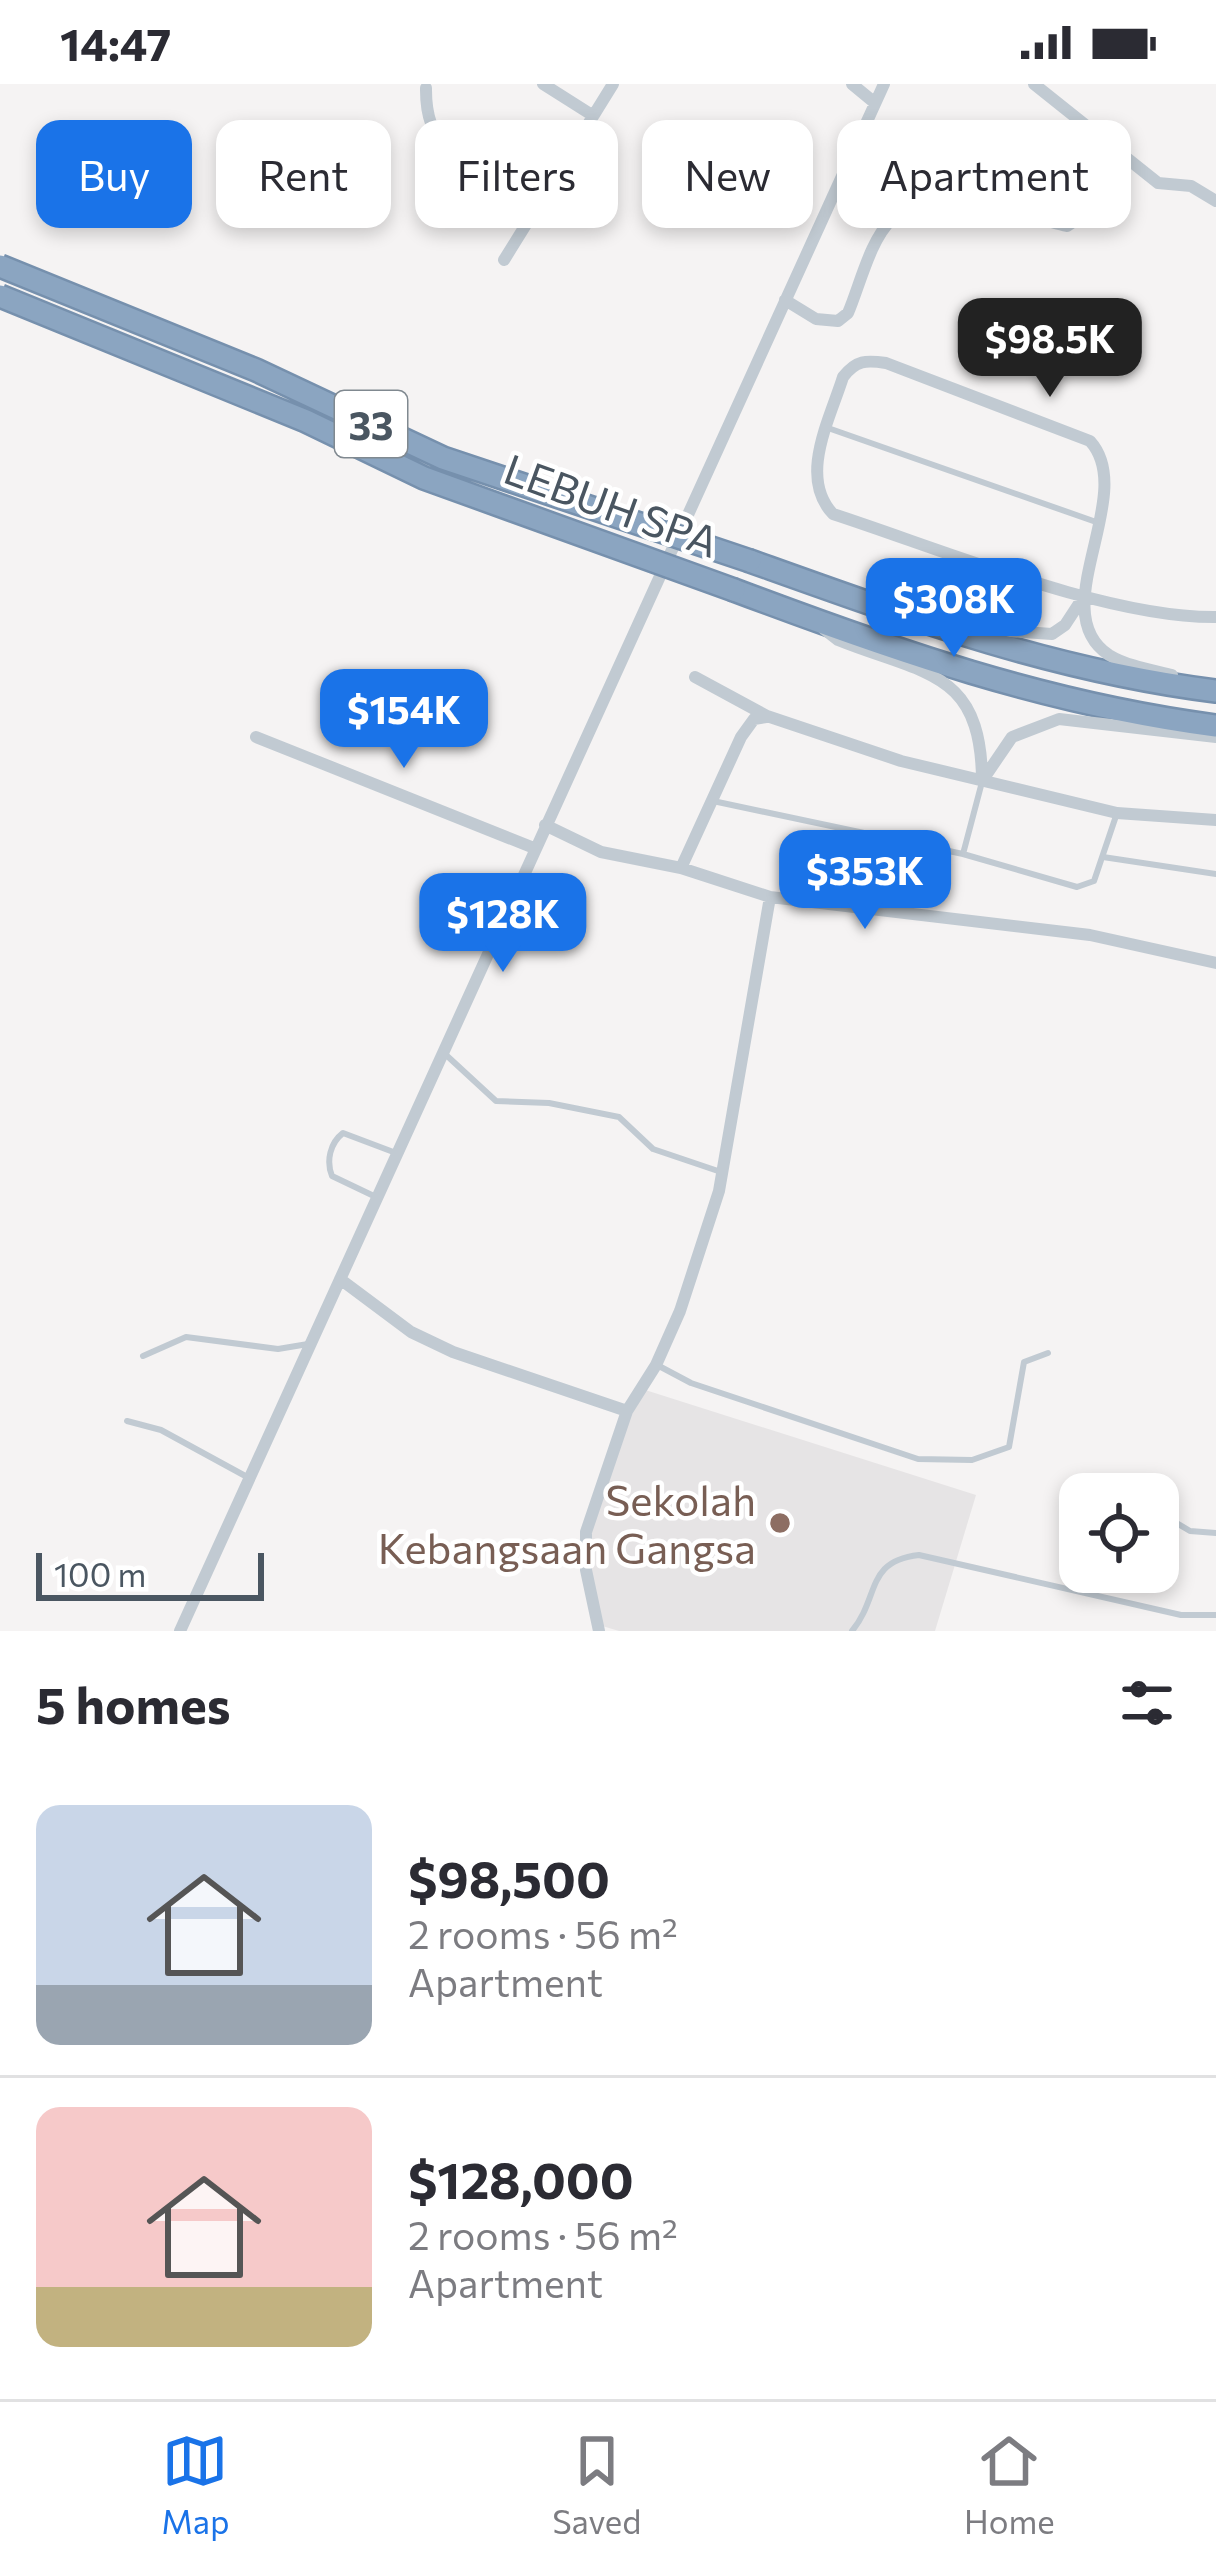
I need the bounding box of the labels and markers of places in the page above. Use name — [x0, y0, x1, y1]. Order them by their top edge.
pin: $98.5K — [952, 298, 1148, 400]
pin: $308K — [870, 558, 1038, 660]
pin: $154K — [320, 669, 488, 771]
pin: $353K — [781, 830, 949, 932]
pin: $128K — [419, 873, 587, 975]
place label: Sekolah Kebangsaan Gangsa — [378, 1473, 756, 1573]
marker: Sekolah Kebangsaan Gangsa — [767, 1510, 793, 1536]

